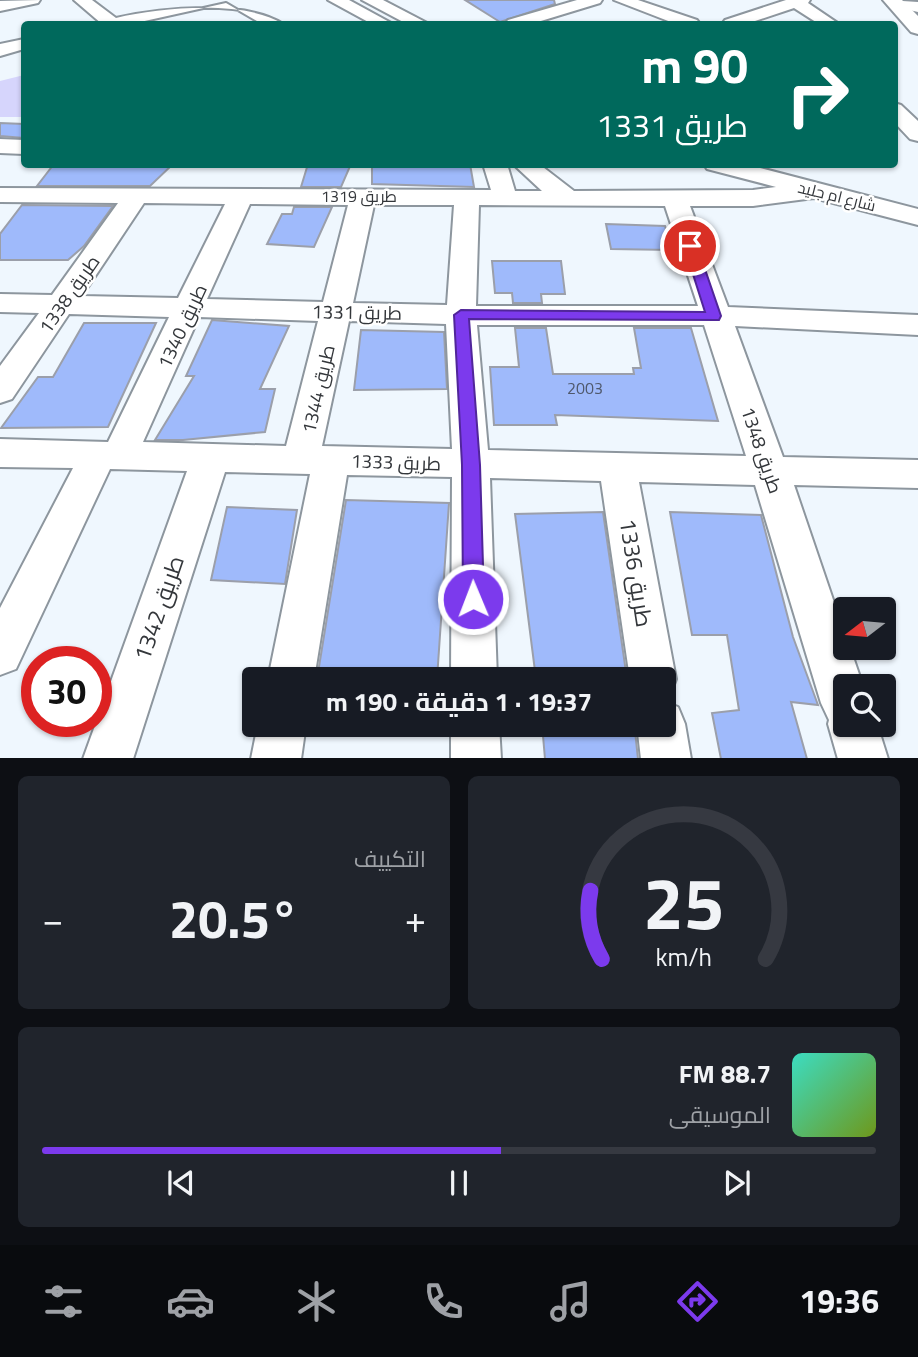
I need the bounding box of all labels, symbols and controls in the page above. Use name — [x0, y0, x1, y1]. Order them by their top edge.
text: 90 m — [641, 27, 748, 102]
icon: right — [772, 49, 863, 140]
text: طريق 1331 — [596, 101, 748, 149]
street label: شارع ام جليد — [796, 175, 878, 217]
street label: طريق 1319 — [321, 184, 397, 208]
pin — [660, 216, 720, 276]
icon: arrive — [671, 227, 709, 265]
street label: طريق 1338 — [31, 248, 106, 339]
street label: طريق 1340 — [149, 279, 214, 373]
street label: طريق 1331 — [312, 296, 402, 327]
street label: طريق 1344 — [293, 342, 342, 436]
house number: 2003 — [567, 376, 603, 400]
street label: طريق 1348 — [734, 402, 791, 497]
street label: طريق 1333 — [350, 445, 442, 478]
street label: طريق 1336 — [611, 516, 662, 630]
street label: طريق 1342 — [124, 551, 193, 665]
position arrow — [436, 562, 510, 636]
north arrow — [833, 597, 896, 660]
map controls — [833, 597, 896, 737]
speed limit sign: 30 — [21, 646, 112, 737]
button: search — [833, 674, 896, 737]
text: 19:37 · 1 دقيقة · 190 m — [326, 682, 592, 721]
text: التكييف — [354, 841, 426, 876]
text: 25 — [643, 847, 725, 957]
text: 20.5° — [169, 879, 299, 958]
text: − — [42, 890, 63, 948]
text: + — [405, 890, 426, 948]
text: km/h — [656, 937, 712, 975]
text: 88.7 FM — [679, 1054, 771, 1093]
text: الموسيقى — [669, 1097, 771, 1132]
icon: previous — [162, 1164, 200, 1202]
icon: pause — [440, 1164, 478, 1202]
icon: next — [718, 1164, 756, 1202]
icon: filters — [39, 1277, 88, 1326]
icon: car — [166, 1277, 215, 1326]
icon: climate — [292, 1277, 341, 1326]
icon: phone — [419, 1277, 468, 1326]
icon: music — [546, 1277, 595, 1326]
icon: directions — [673, 1277, 722, 1326]
text: 19:36 — [799, 1277, 879, 1325]

